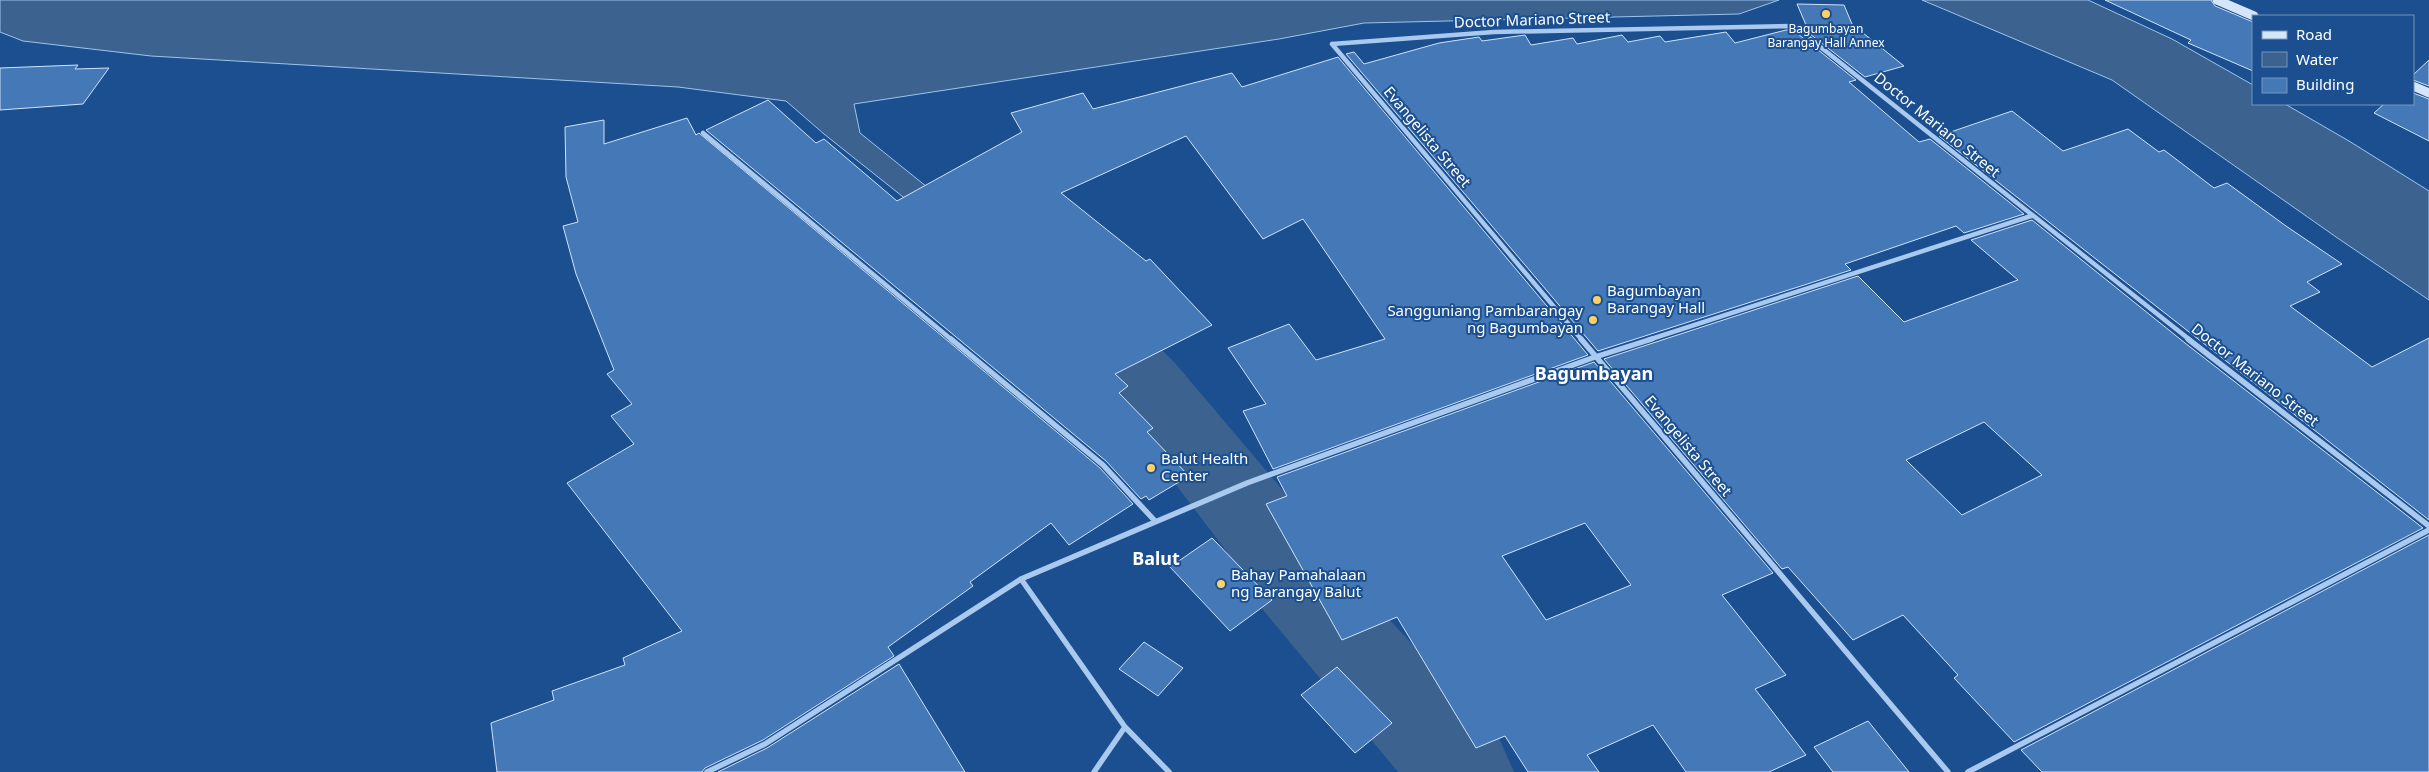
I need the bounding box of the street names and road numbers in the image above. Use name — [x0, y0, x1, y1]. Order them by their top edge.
street label: Doctor Mariano Street — [1453, 6, 1611, 32]
street label: Doctor Mariano Street — [1871, 67, 2005, 182]
street label: Evangelista Street — [1380, 82, 1476, 191]
street label: Doctor Mariano Street — [2188, 318, 2324, 431]
street label: Evangelista Street — [1641, 391, 1737, 500]

